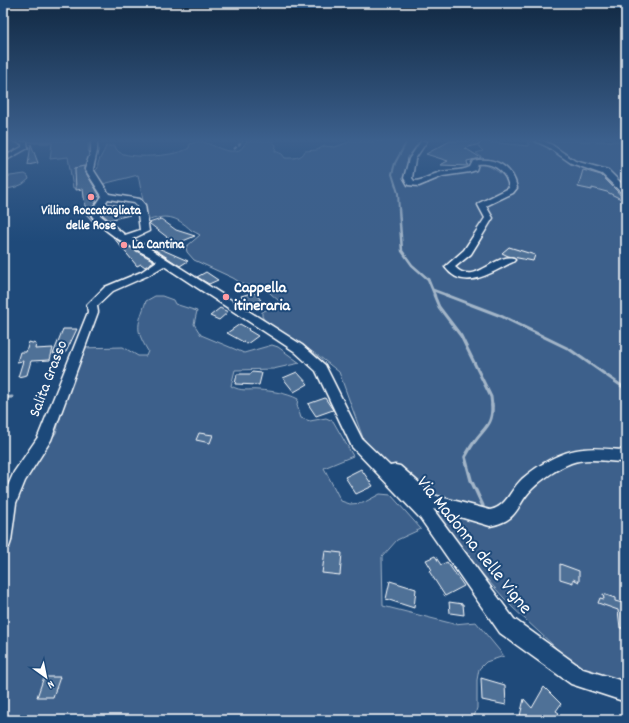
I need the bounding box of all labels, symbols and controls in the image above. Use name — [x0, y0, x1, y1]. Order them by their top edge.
marker: Villino Roccatagliata delle Rose — [86, 192, 96, 202]
place label: Villino Roccatagliata delle Rose — [41, 202, 142, 236]
place label: La Cantina — [132, 236, 185, 255]
marker: La Cantina — [119, 240, 129, 250]
place label: Cappella itineraria — [234, 277, 291, 318]
marker: Cappella itineraria — [221, 292, 231, 302]
street label: Salita Grasso — [24, 337, 74, 421]
street label: Via Madonna delle Vigne — [409, 471, 537, 621]
north arrow — [26, 657, 66, 697]
text: N — [43, 676, 57, 692]

